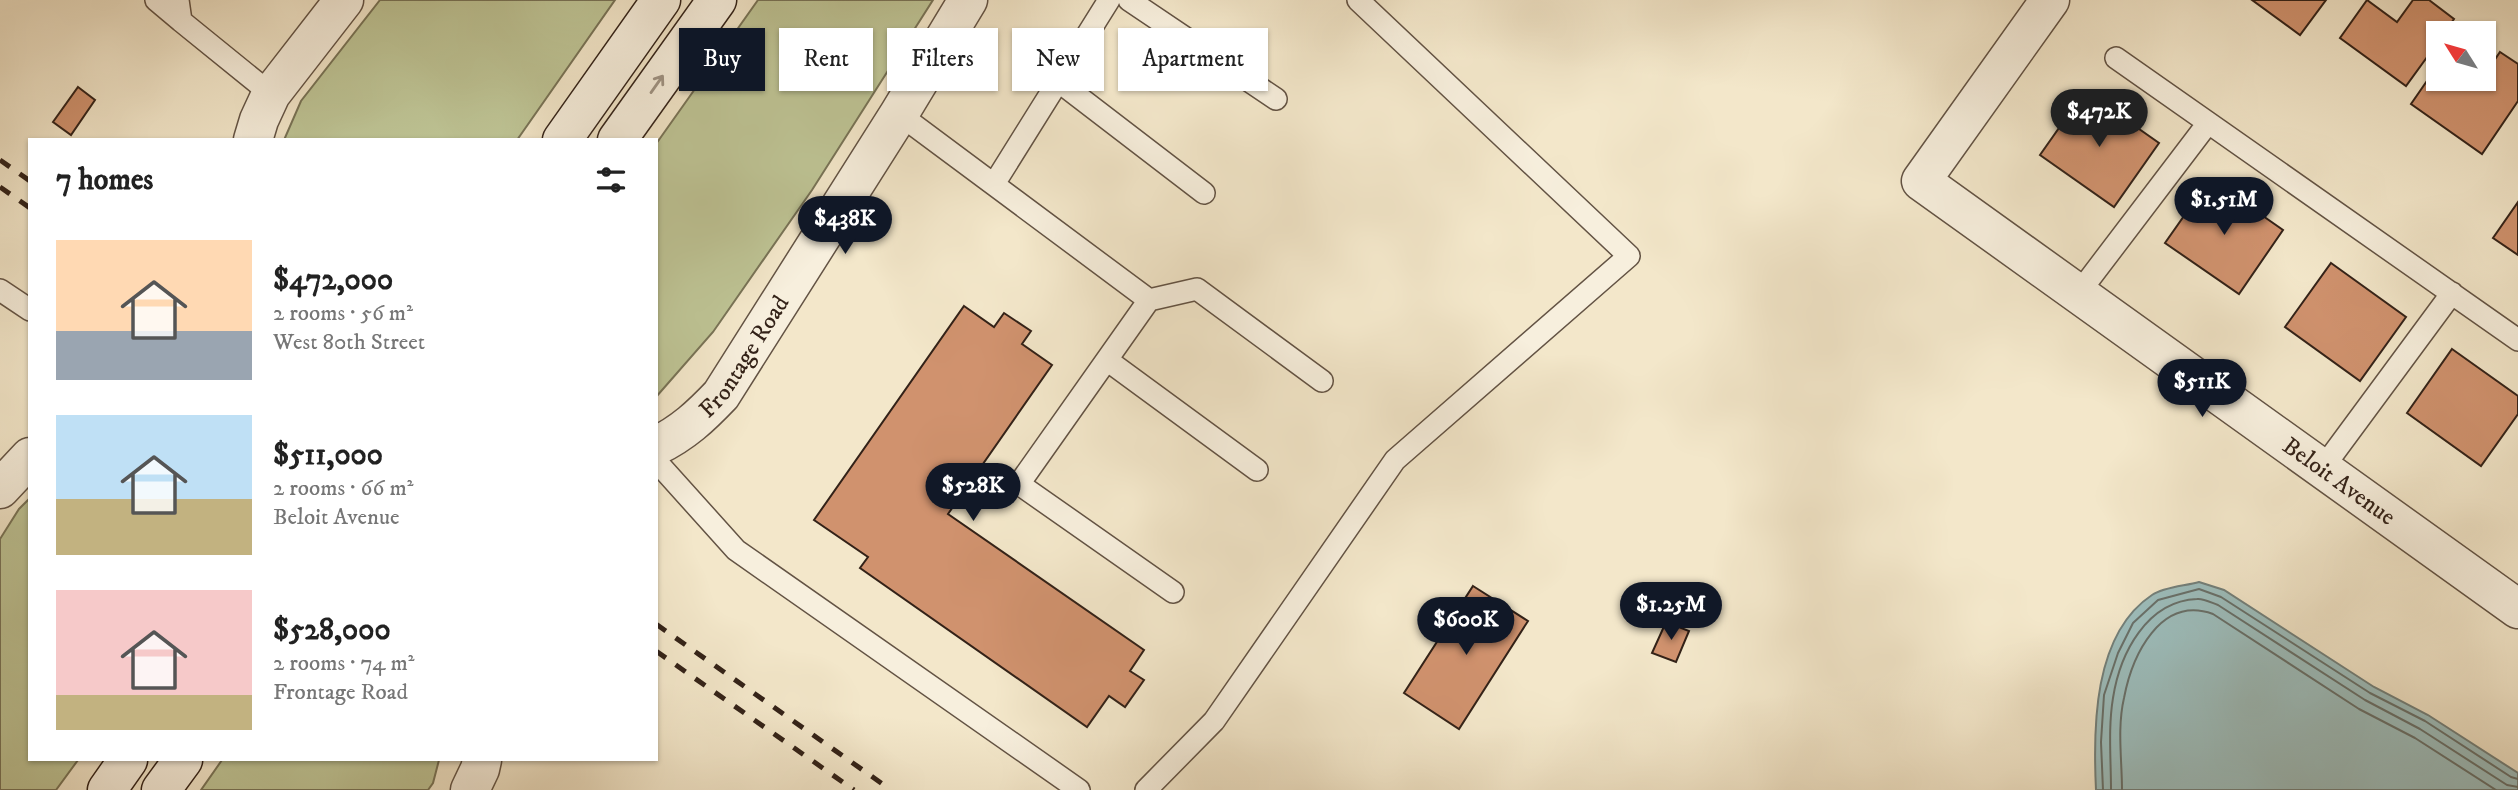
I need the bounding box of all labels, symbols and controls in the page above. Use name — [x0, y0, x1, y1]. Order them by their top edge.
north arrow — [2426, 21, 2496, 91]
map controls — [2426, 21, 2496, 91]
chip: Buy — [679, 28, 765, 91]
chip: Rent — [779, 28, 873, 91]
chip: Filters — [887, 28, 998, 91]
chip: New — [1012, 28, 1104, 91]
chip: Apartment — [1118, 28, 1268, 91]
one-way arrow — [649, 75, 664, 94]
pin: $472K — [2050, 90, 2148, 149]
text: $472K — [2067, 97, 2131, 126]
icon: filters — [592, 161, 630, 199]
text: 7 homes — [56, 162, 153, 199]
pin: $1.51M — [2167, 177, 2281, 237]
text: $1.51M — [2190, 185, 2258, 214]
pin: $438K — [796, 196, 894, 256]
text: $438K — [814, 204, 876, 233]
text: $472,000 — [273, 262, 393, 299]
icon: home — [112, 268, 196, 352]
street label: Frontage Road — [693, 290, 796, 425]
text: 2 rooms · 56 m² — [273, 299, 413, 328]
text: West 80th Street — [273, 328, 425, 357]
pin: $511K — [2153, 360, 2251, 419]
text: $511K — [2173, 367, 2231, 396]
street label: Beloit Avenue — [2276, 431, 2401, 532]
text: $511,000 — [273, 437, 383, 474]
icon: home — [112, 443, 196, 527]
pin: $528K — [924, 463, 1022, 523]
text: $528K — [942, 471, 1004, 500]
text: 2 rooms · 66 m² — [273, 474, 413, 503]
text: Beloit Avenue — [273, 503, 400, 532]
pin: $1.25M — [1614, 582, 1728, 642]
text: $1.25M — [1636, 590, 1706, 619]
pin: $600K — [1417, 598, 1515, 657]
text: $600K — [1433, 605, 1499, 634]
text: $528,000 — [273, 612, 391, 649]
icon: home — [112, 618, 196, 702]
text: 2 rooms · 74 m² — [273, 649, 414, 678]
text: Frontage Road — [273, 678, 408, 707]

